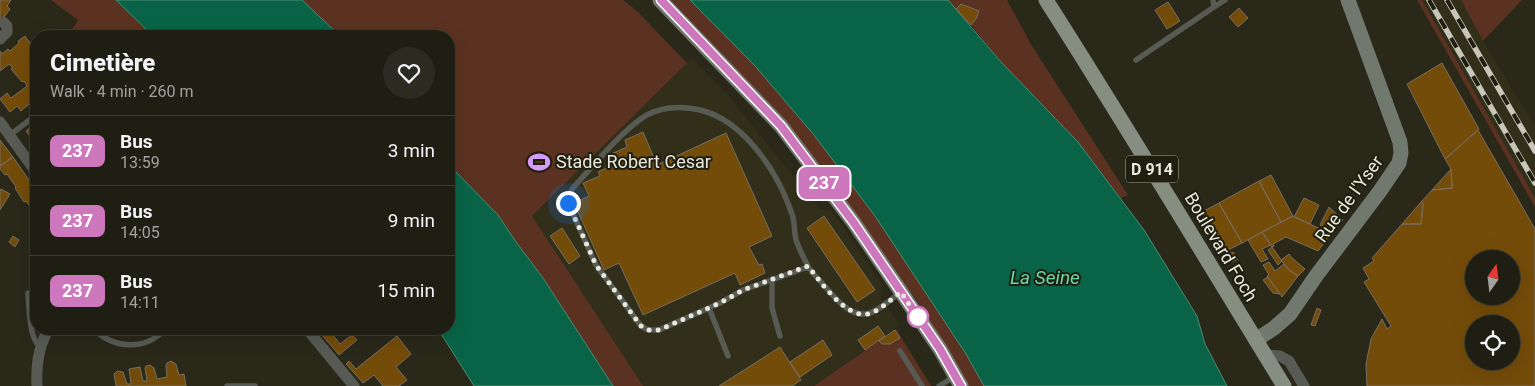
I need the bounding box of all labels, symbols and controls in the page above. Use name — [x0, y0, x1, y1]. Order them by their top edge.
button: heart — [383, 47, 435, 99]
text: Cimetière — [50, 49, 155, 77]
text: Walk · 4 min · 260 m — [50, 82, 194, 101]
text: Bus — [120, 130, 153, 153]
text: 3 min — [388, 139, 435, 162]
text: 237 — [62, 140, 93, 161]
sports icon: Stade Robert Cesar — [526, 149, 552, 175]
place label: Stade Robert Cesar — [556, 151, 711, 172]
street label: Rue de l'Yser — [1310, 151, 1387, 246]
text: 13:59 — [120, 153, 160, 172]
road number: D 914 — [1126, 156, 1178, 182]
line badge: 237 — [795, 167, 853, 199]
text: 237 — [809, 172, 839, 193]
street label: Boulevard Foch — [1181, 188, 1262, 305]
your location — [556, 191, 581, 216]
text: Bus — [120, 200, 153, 223]
text: 9 min — [388, 209, 435, 232]
text: 237 — [62, 210, 93, 231]
text: 14:05 — [120, 223, 160, 242]
north arrow — [1465, 250, 1520, 305]
map controls — [1465, 250, 1520, 370]
water label: La Seine — [1010, 266, 1080, 289]
text: Bus — [120, 270, 153, 293]
text: 15 min — [377, 279, 435, 302]
text: 237 — [62, 280, 93, 301]
text: 14:11 — [120, 293, 160, 312]
unlabelled marker — [907, 306, 929, 328]
button: locate — [1465, 315, 1520, 370]

